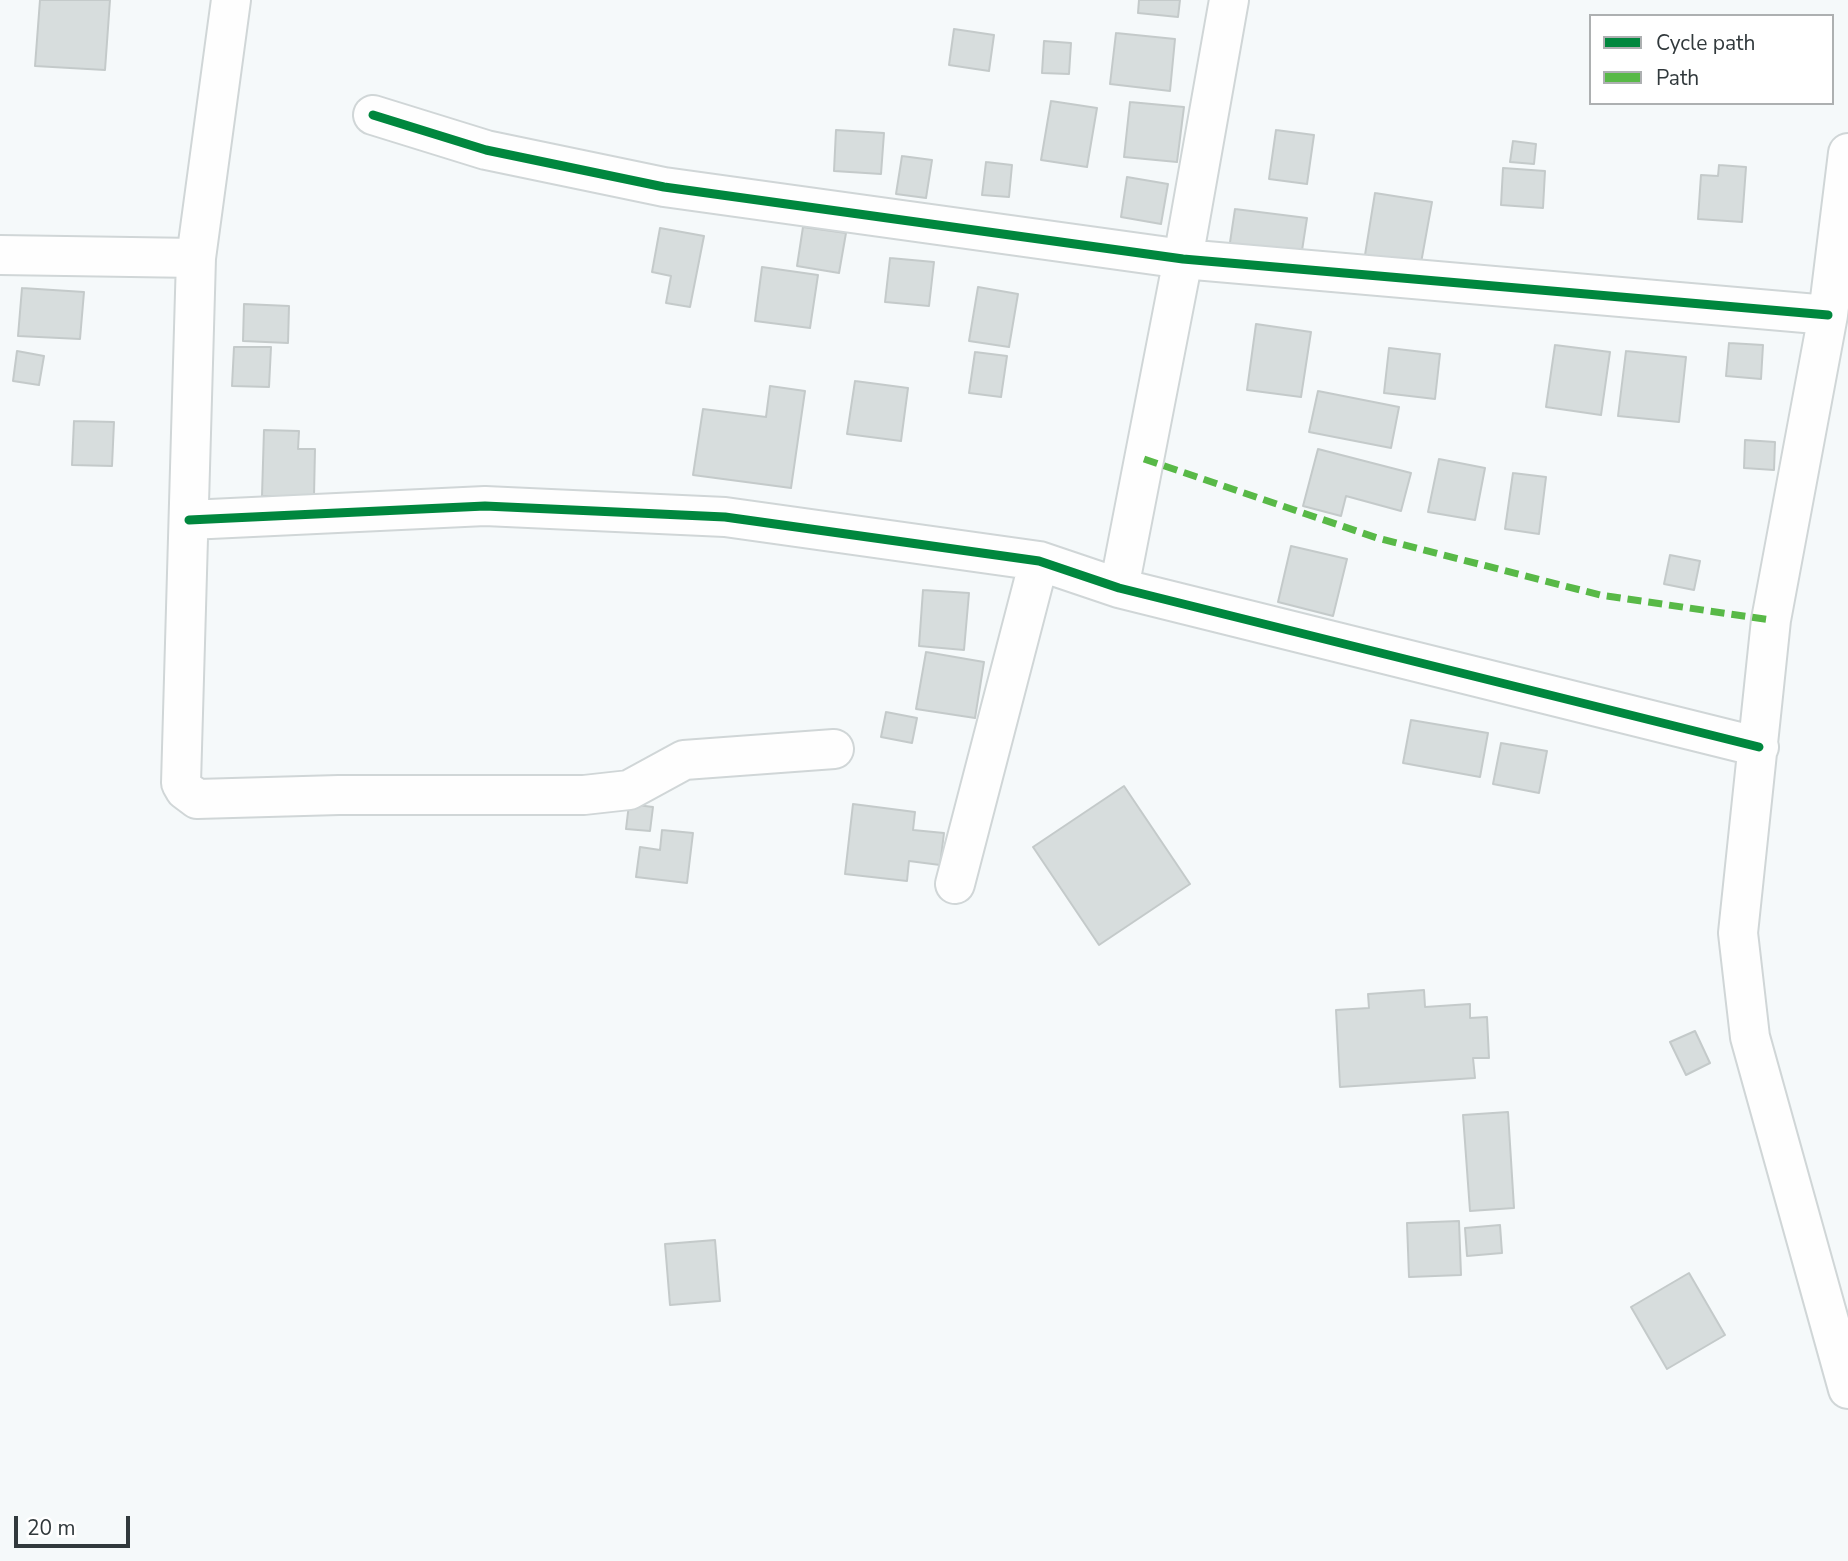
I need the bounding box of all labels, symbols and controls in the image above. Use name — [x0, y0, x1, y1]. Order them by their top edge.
legend — [1589, 14, 1834, 105]
text: Cycle path — [1656, 29, 1755, 57]
text: Path — [1656, 64, 1699, 92]
scale bar — [18, 1502, 133, 1546]
text: 20 m — [27, 1514, 76, 1542]

